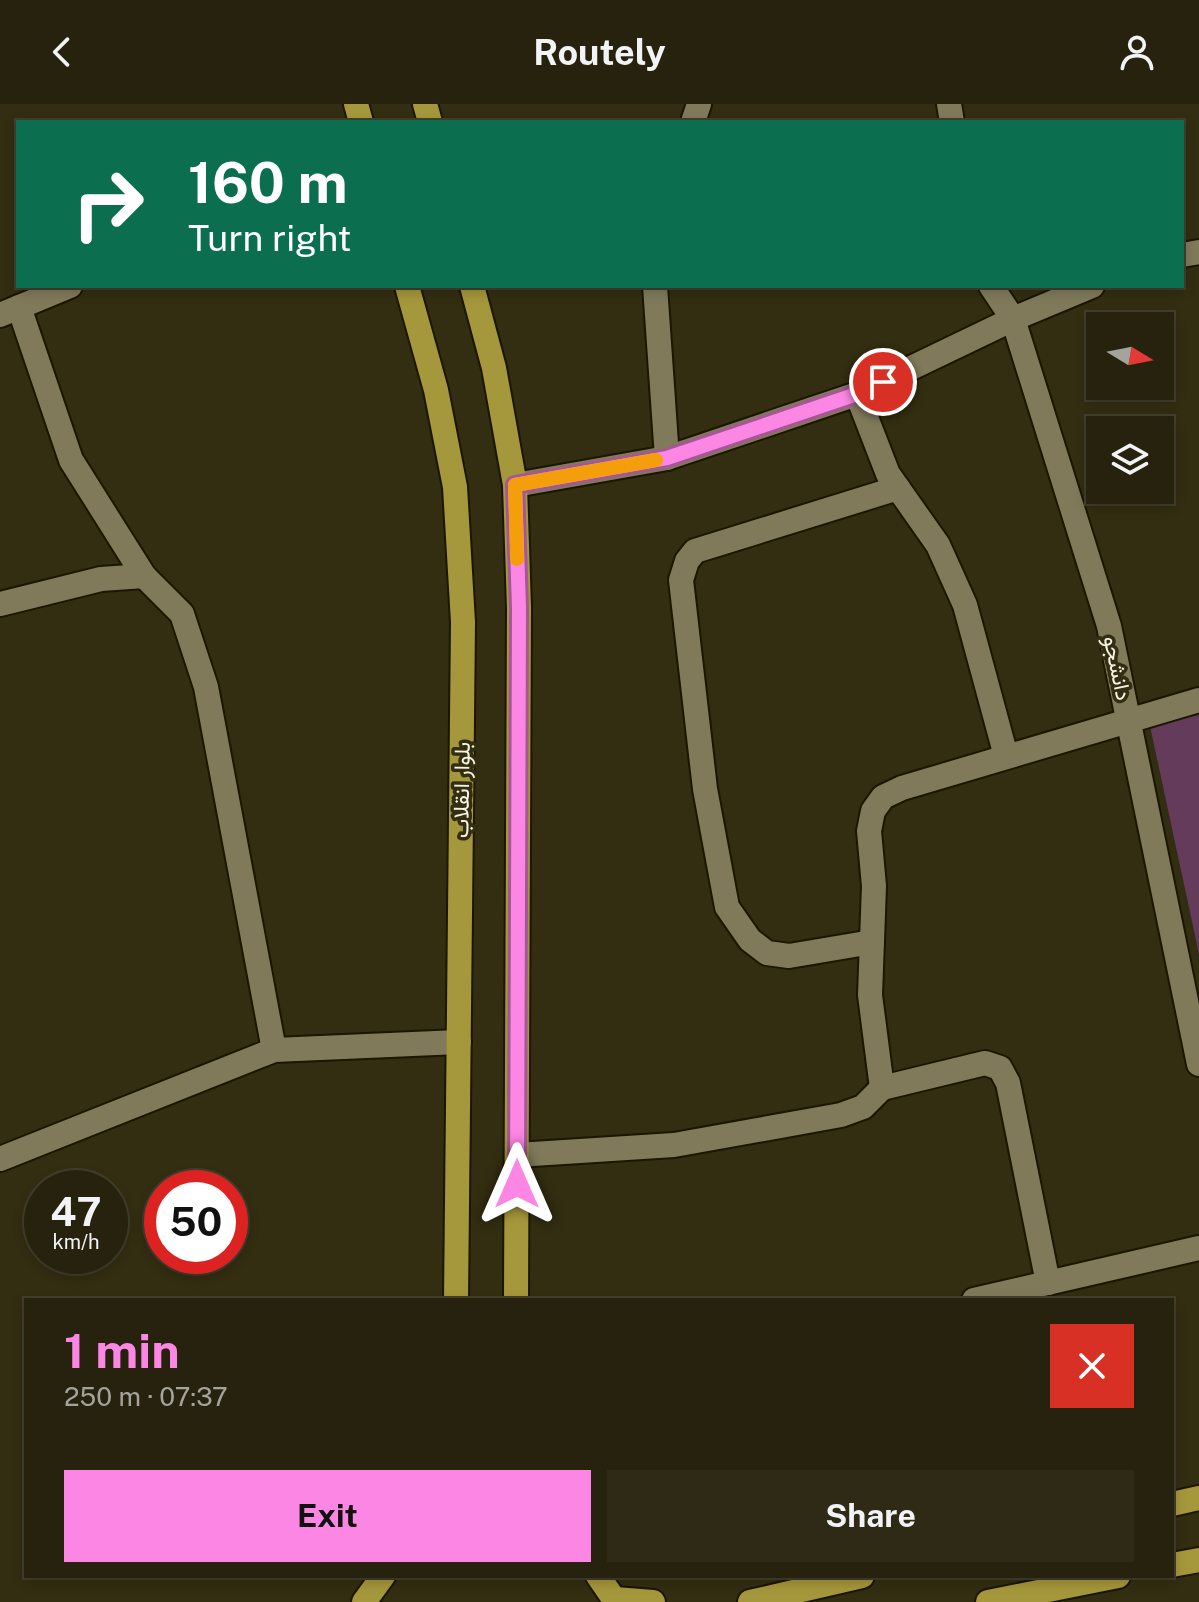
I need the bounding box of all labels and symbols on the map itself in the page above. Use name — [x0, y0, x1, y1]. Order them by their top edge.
north arrow — [1086, 312, 1174, 400]
pin — [849, 348, 917, 416]
street label: دانشجو — [1098, 633, 1138, 703]
street label: بلوار انقلاب — [447, 742, 476, 838]
position arrow — [475, 1142, 559, 1226]
speed limit sign: 50 — [144, 1170, 248, 1274]

